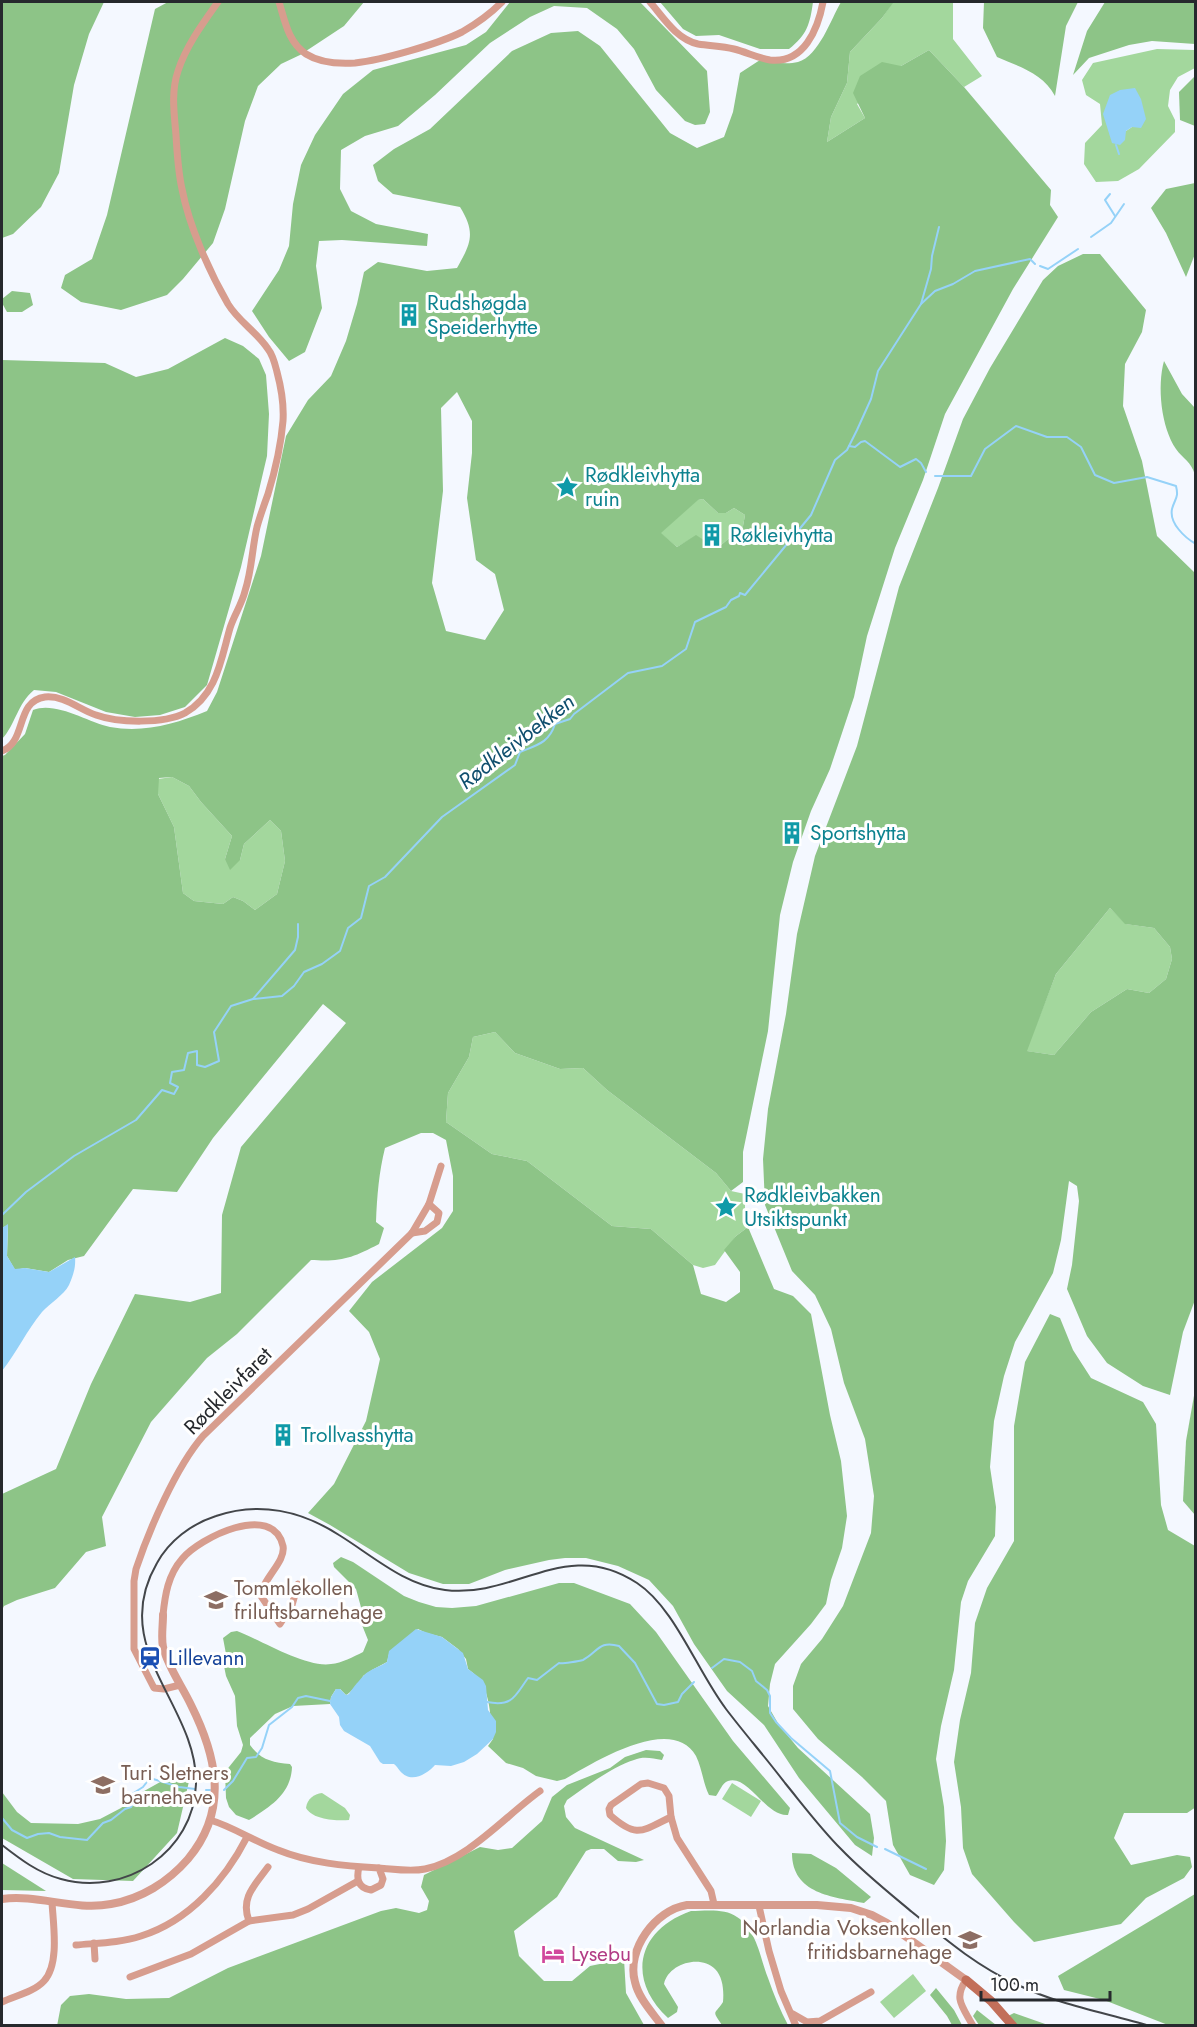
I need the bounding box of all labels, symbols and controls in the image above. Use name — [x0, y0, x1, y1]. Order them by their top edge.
place label: Rudshøgda Speiderhytte — [427, 288, 538, 342]
building icon: Rudshøgda Speiderhytte — [396, 302, 422, 328]
place label: Rødkleivhytta ruin — [585, 460, 700, 514]
place icon: Rødkleivhytta ruin — [554, 474, 580, 500]
place label: Røkleivhytta — [730, 520, 833, 550]
building icon: Røkleivhytta — [699, 522, 725, 548]
water label: Rødkleivbekken — [451, 685, 581, 797]
place label: Sportshytta — [810, 818, 906, 848]
building icon: Sportshytta — [779, 820, 805, 846]
place label: Rødkleivbakken Utsiktspunkt — [744, 1180, 881, 1234]
place icon: Rødkleivbakken Utsiktspunkt — [713, 1194, 739, 1220]
street label: Rødkleivfaret — [177, 1340, 279, 1442]
place label: Trollvasshytta — [301, 1420, 414, 1450]
building icon: Trollvasshytta — [270, 1422, 296, 1448]
place label: Tommlekollen friluftsbarnehage — [234, 1573, 383, 1627]
school or university icon: Tommlekollen friluftsbarnehage — [203, 1587, 229, 1613]
place label: Lillevann — [168, 1643, 244, 1673]
station icon: Lillevann — [137, 1645, 163, 1671]
place label: Turi Sletners barnehave — [121, 1758, 229, 1812]
school or university icon: Turi Sletners barnehave — [90, 1772, 116, 1798]
place label: Norlandia Voksenkollen fritidsbarnehage — [742, 1913, 952, 1967]
school or university icon: Norlandia Voksenkollen fritidsbarnehage — [957, 1927, 983, 1953]
place label: Lysebu — [571, 1939, 631, 1969]
hotel icon: Lysebu — [540, 1941, 566, 1967]
scale bar — [981, 1964, 1110, 2002]
text: 100 m — [990, 1972, 1039, 1998]

